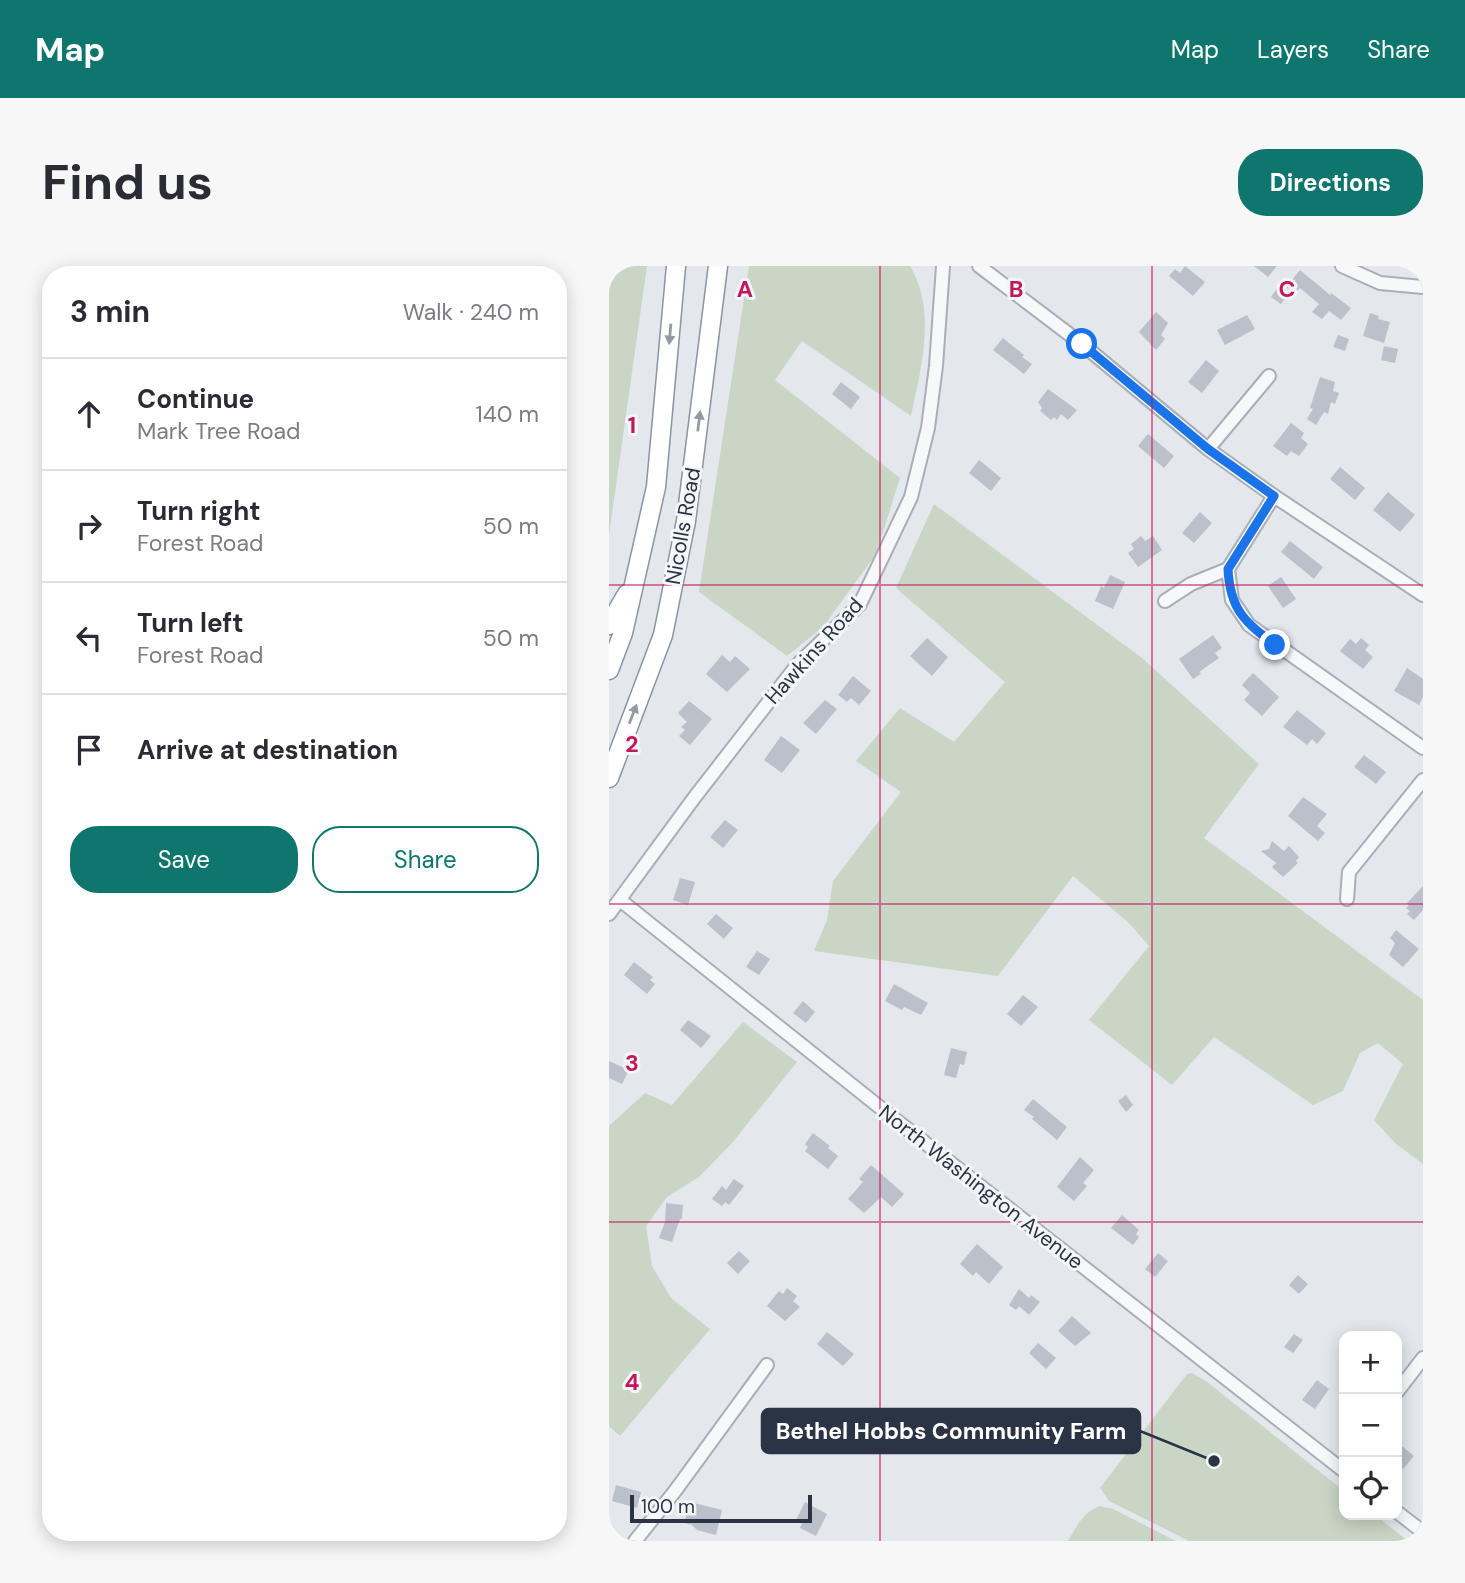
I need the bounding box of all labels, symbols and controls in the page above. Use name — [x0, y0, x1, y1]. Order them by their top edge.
text: Map — [35, 28, 105, 71]
text: Map — [1171, 34, 1219, 65]
text: Layers — [1257, 34, 1329, 65]
text: Share — [1367, 34, 1430, 65]
button: Directions — [1238, 149, 1423, 216]
text: Find us — [42, 150, 213, 214]
text: A — [737, 274, 753, 304]
text: B — [1009, 274, 1023, 304]
text: C — [1279, 274, 1295, 304]
text: 3 min — [70, 292, 150, 331]
text: Walk · 240 m — [403, 297, 539, 327]
one-way arrow — [664, 323, 675, 345]
route start — [1066, 328, 1097, 359]
text: Continue — [137, 382, 254, 416]
icon: ahead — [70, 395, 108, 433]
text: 140 m — [476, 399, 539, 429]
text: 1 — [628, 410, 636, 440]
one-way arrow — [693, 410, 704, 432]
text: Mark Tree Road — [137, 416, 301, 446]
street label: Nicolls Road — [659, 465, 707, 587]
text: Turn right — [137, 494, 261, 528]
icon: right — [70, 507, 108, 545]
text: 50 m — [483, 511, 539, 541]
text: Forest Road — [137, 528, 263, 558]
street label: Hawkins Road — [759, 592, 869, 710]
text: Turn left — [137, 606, 244, 640]
icon: left — [70, 619, 108, 657]
text: 50 m — [483, 623, 539, 653]
route end — [1259, 629, 1290, 660]
text: Forest Road — [137, 640, 263, 670]
one-way arrow — [628, 703, 639, 724]
text: 2 — [625, 729, 639, 759]
icon: arrive — [70, 731, 108, 769]
text: Arrive at destination — [137, 733, 398, 767]
button: Save — [70, 826, 298, 893]
button: Share — [312, 826, 539, 893]
text: 3 — [625, 1048, 639, 1078]
street label: North Washington Avenue — [873, 1098, 1089, 1276]
map controls — [1339, 1331, 1402, 1520]
button: + — [1339, 1331, 1402, 1394]
text: 4 — [625, 1367, 640, 1397]
button: − — [1339, 1394, 1402, 1457]
callout: Bethel Hobbs Community Farm — [762, 1409, 1140, 1453]
text: Bethel Hobbs Community Farm — [776, 1416, 1126, 1446]
button: locate — [1339, 1457, 1402, 1520]
scale bar — [630, 1492, 812, 1524]
text: 100 m — [641, 1494, 695, 1519]

